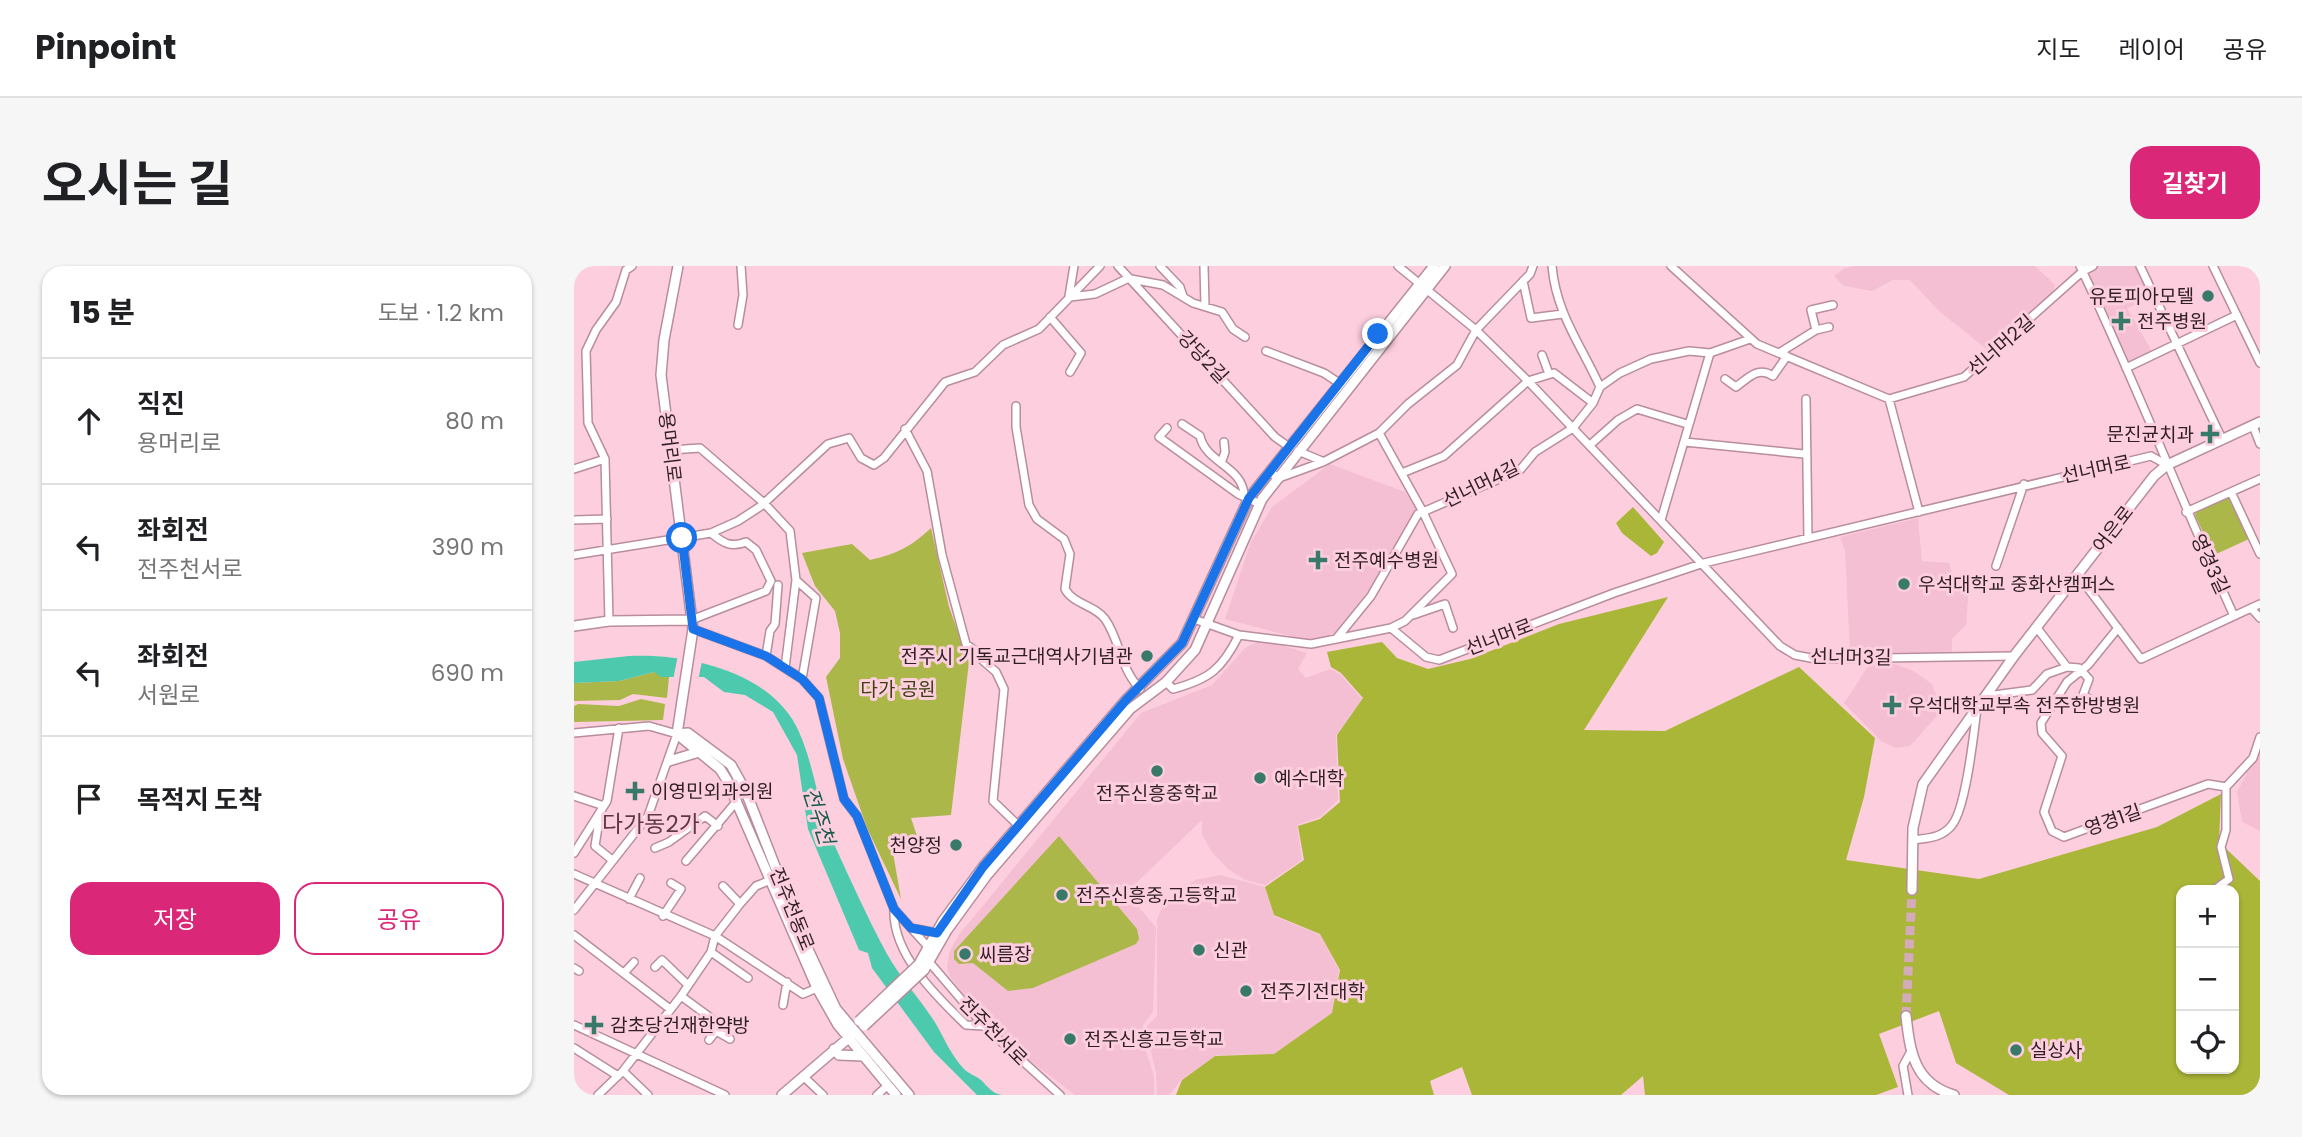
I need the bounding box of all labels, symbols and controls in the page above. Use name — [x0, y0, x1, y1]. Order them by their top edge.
text: Pinpoint — [35, 24, 176, 71]
text: 지도 — [2036, 33, 2081, 66]
text: 레이어 — [2119, 33, 2185, 66]
text: 공유 — [2223, 33, 2267, 66]
button: 길찾기 — [2130, 146, 2260, 219]
text: 오시는 길 — [42, 150, 233, 218]
place label: 유토피아모텔 — [2089, 283, 2194, 310]
marker: 유토피아모텔 — [2200, 288, 2216, 304]
text: 15 분 — [70, 291, 135, 334]
text: 도보 · 1.2 km — [377, 297, 504, 329]
street label: 선너머2길 — [1962, 308, 2040, 382]
place label: 전주병원 — [2137, 308, 2207, 335]
marker: 전주병원 — [2111, 311, 2131, 331]
route end — [1362, 318, 1393, 349]
street label: 강당2길 — [1172, 325, 1234, 389]
text: 직진 — [137, 386, 185, 422]
icon: ahead — [70, 402, 108, 440]
text: 80 m — [445, 405, 504, 437]
street label: 용머리로 — [652, 411, 688, 483]
place label: 문진균치과 — [2107, 421, 2194, 448]
marker: 문진균치과 — [2200, 424, 2220, 444]
text: 용머리로 — [137, 427, 222, 459]
street label: 선너머로 — [2059, 449, 2133, 489]
street label: 선너머4길 — [1438, 454, 1524, 514]
street label: 어은로 — [2086, 500, 2140, 558]
text: 좌회전 — [137, 512, 209, 548]
route start — [666, 522, 697, 553]
icon: left — [70, 528, 108, 566]
street label: 영경3길 — [2184, 529, 2236, 599]
text: 390 m — [432, 531, 504, 563]
place label: 전주예수병원 — [1334, 547, 1439, 574]
marker: 전주예수병원 — [1308, 550, 1328, 570]
text: 전주천서로 — [137, 553, 243, 585]
place label: 우석대학교 중화산캠퍼스 — [1918, 571, 2115, 598]
marker: 우석대학교 중화산캠퍼스 — [1896, 576, 1912, 592]
street label: 선너머로 — [1462, 612, 1536, 662]
text: 좌회전 — [137, 638, 209, 674]
place label: 전주시 기독교근대역사기념관 — [901, 643, 1133, 670]
street label: 선너머3길 — [1810, 643, 1892, 671]
marker: 전주시 기독교근대역사기념관 — [1139, 648, 1155, 664]
icon: left — [70, 654, 108, 692]
text: 690 m — [431, 657, 504, 689]
park label: 다가 공원 — [861, 676, 936, 703]
text: 서원로 — [137, 679, 200, 711]
place label: 우석대학교부속 전주한방병원 — [1908, 692, 2140, 719]
marker: 우석대학교부속 전주한방병원 — [1882, 695, 1902, 715]
marker: 전주신흥중학교 — [1149, 763, 1165, 779]
place label: 예수대학 — [1274, 765, 1344, 792]
marker: 예수대학 — [1252, 770, 1268, 786]
place label: 이영민외과의원 — [651, 778, 773, 805]
icon: arrive — [70, 780, 108, 818]
place label: 전주신흥중학교 — [1096, 780, 1218, 807]
marker: 이영민외과의원 — [625, 781, 645, 801]
text: 목적지 도착 — [137, 782, 262, 818]
water label: 전주천 — [796, 784, 843, 851]
street label: 영경1길 — [2081, 798, 2145, 842]
district label: 다가동2가 — [602, 808, 700, 840]
place label: 천양정 — [890, 832, 942, 859]
marker: 천양정 — [948, 837, 964, 853]
street label: 전주천동로 — [763, 863, 821, 955]
button: 저장 — [70, 882, 280, 955]
button: 공유 — [294, 882, 504, 955]
place label: 전주신흥중,고등학교 — [1076, 882, 1237, 909]
map controls — [2176, 885, 2239, 1074]
button: + — [2176, 885, 2239, 948]
marker: 전주신흥중,고등학교 — [1054, 887, 1070, 903]
place label: 신관 — [1213, 937, 1248, 964]
place label: 씨름장 — [979, 941, 1031, 968]
marker: 신관 — [1191, 942, 1207, 958]
marker: 씨름장 — [957, 946, 973, 962]
button: − — [2176, 948, 2239, 1011]
place label: 전주기전대학 — [1260, 978, 1365, 1005]
marker: 전주기전대학 — [1238, 983, 1254, 999]
street label: 전주천서로 — [953, 991, 1033, 1071]
button: locate — [2176, 1011, 2239, 1074]
place label: 감초당건재한약방 — [610, 1012, 750, 1039]
marker: 감초당건재한약방 — [584, 1015, 604, 1035]
place label: 전주신흥고등학교 — [1084, 1026, 1224, 1053]
marker: 전주신흥고등학교 — [1062, 1031, 1078, 1047]
place label: 실상사 — [2030, 1037, 2082, 1064]
marker: 실상사 — [2008, 1042, 2024, 1058]

